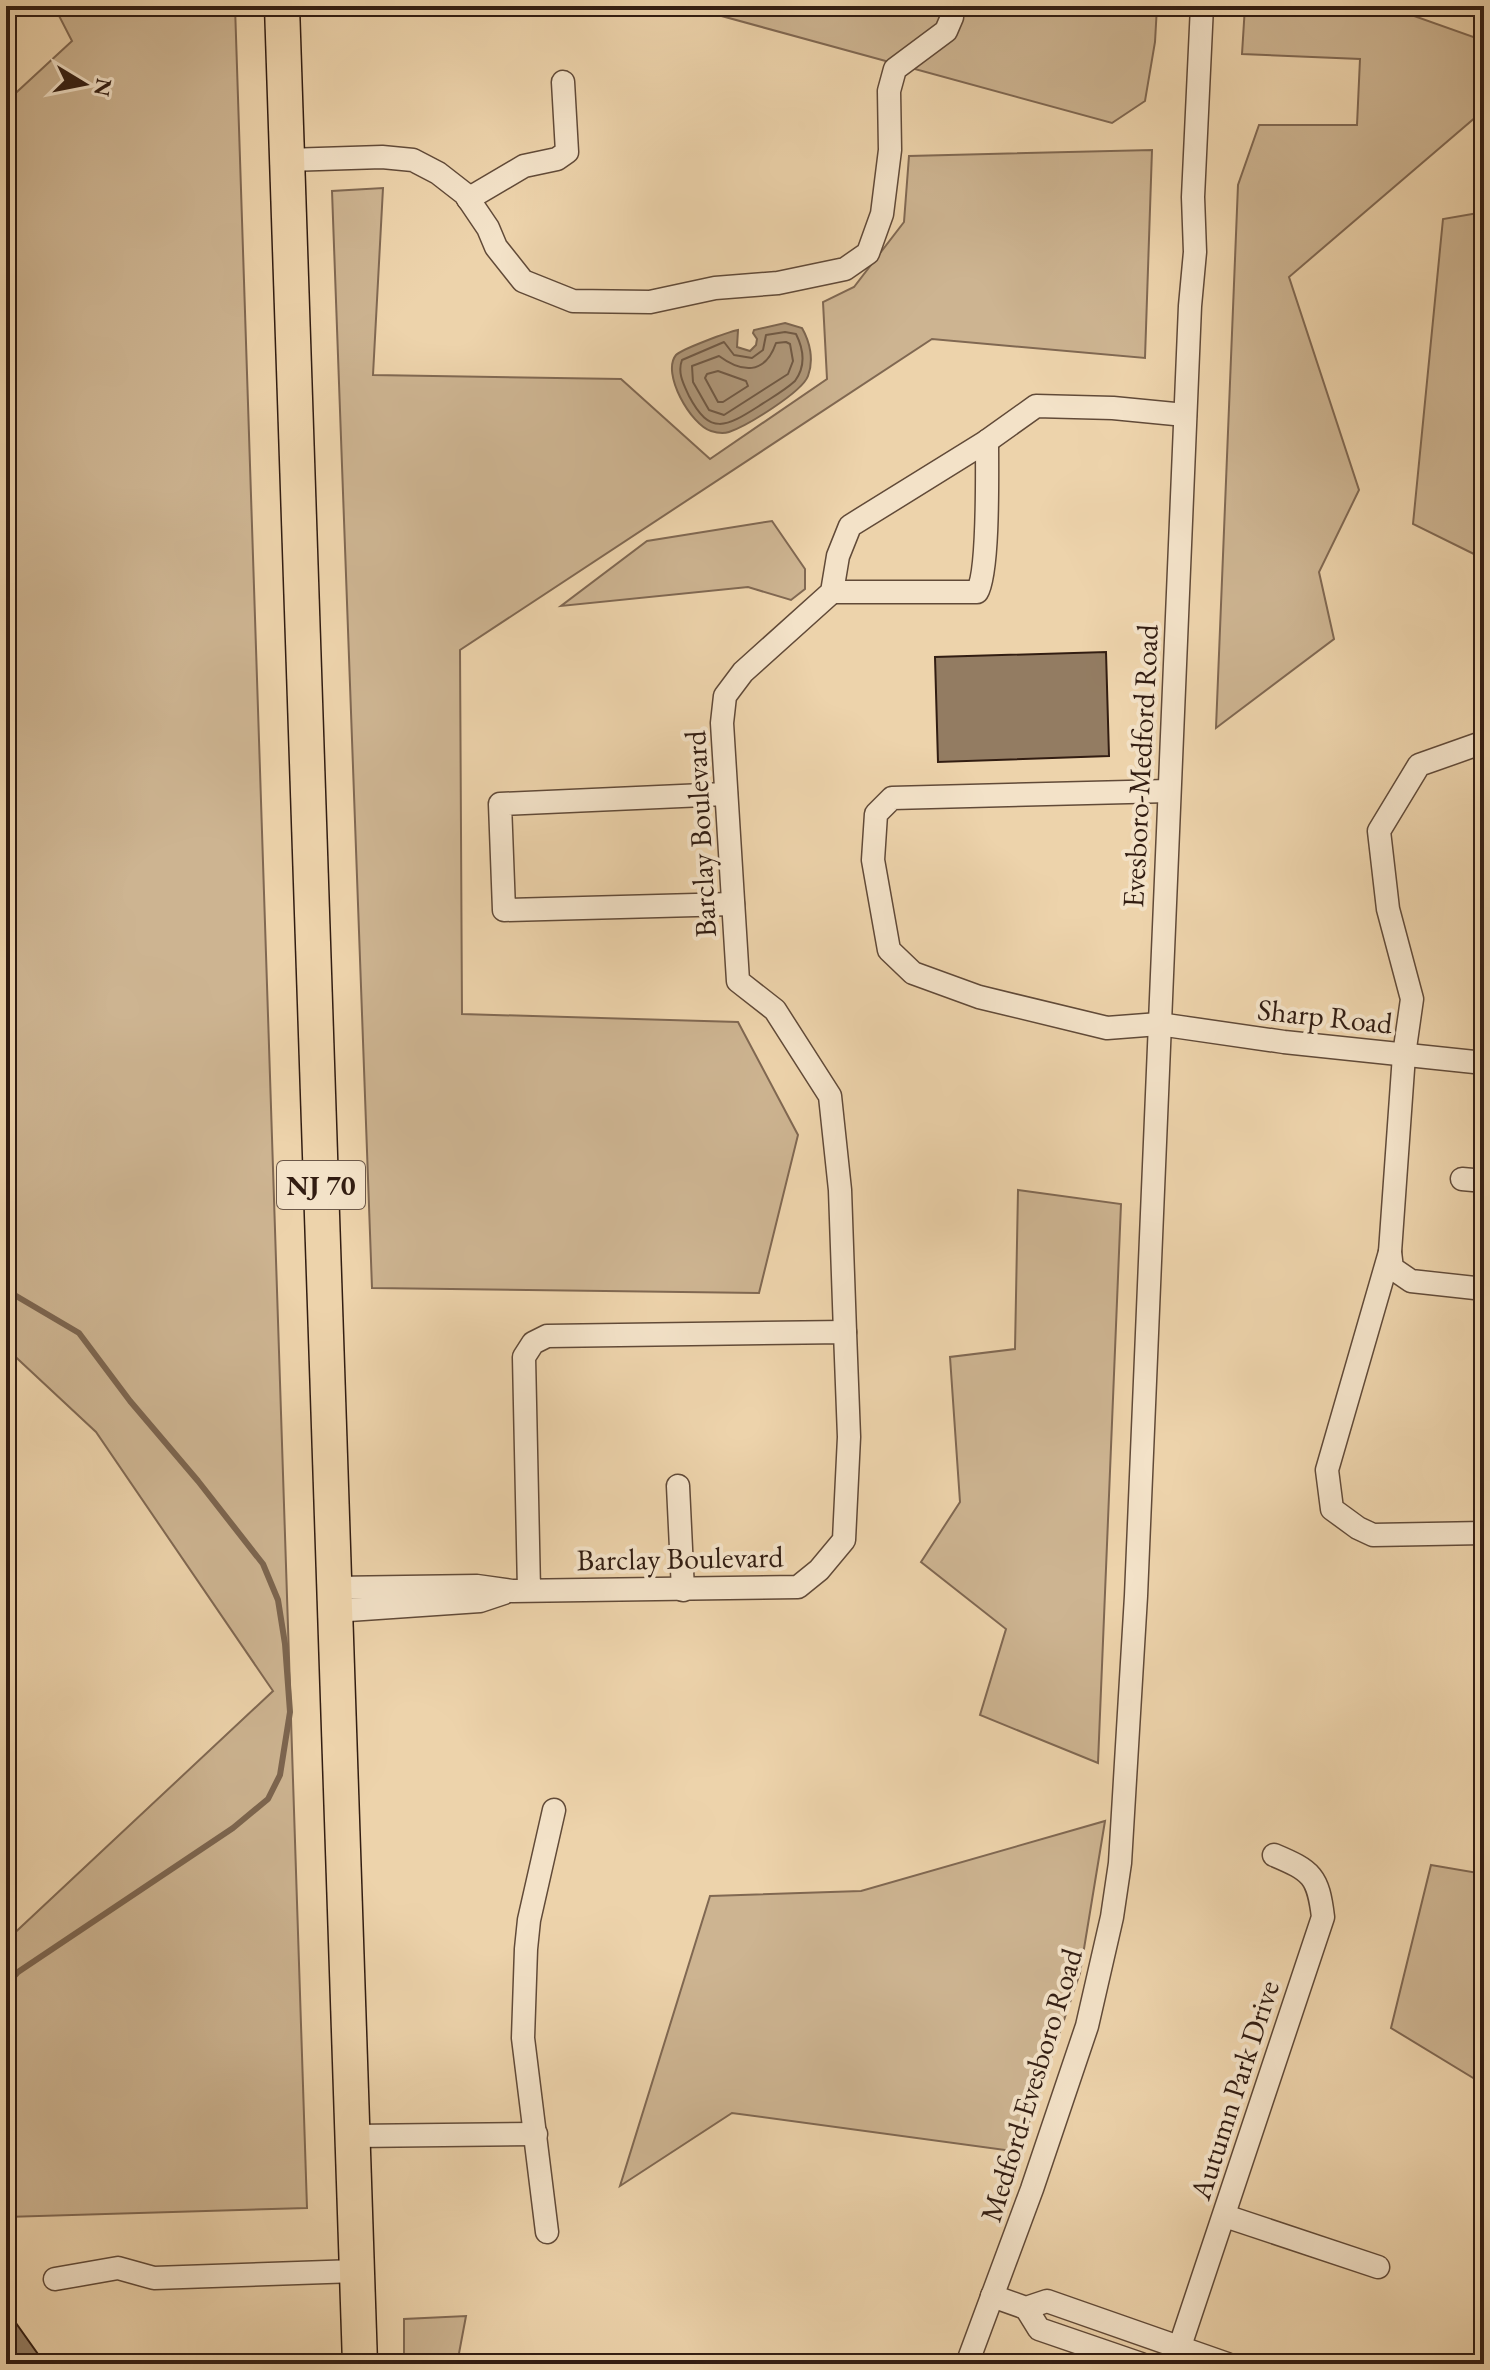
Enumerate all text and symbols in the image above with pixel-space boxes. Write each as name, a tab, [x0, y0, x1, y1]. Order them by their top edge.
north arrow	[44, 44, 124, 124]
text: N	[87, 76, 119, 99]
street label: Evesboro-Medford Road	[1113, 622, 1167, 909]
street label: Barclay Boulevard	[675, 729, 725, 938]
street label: Sharp Road	[1255, 990, 1395, 1043]
road number: NJ 70	[277, 1161, 365, 1209]
street label: Barclay Boulevard	[576, 1537, 785, 1579]
street label: Medford-Evesboro Road	[971, 1943, 1091, 2226]
street label: Autumn Park Drive	[1180, 1975, 1288, 2205]

